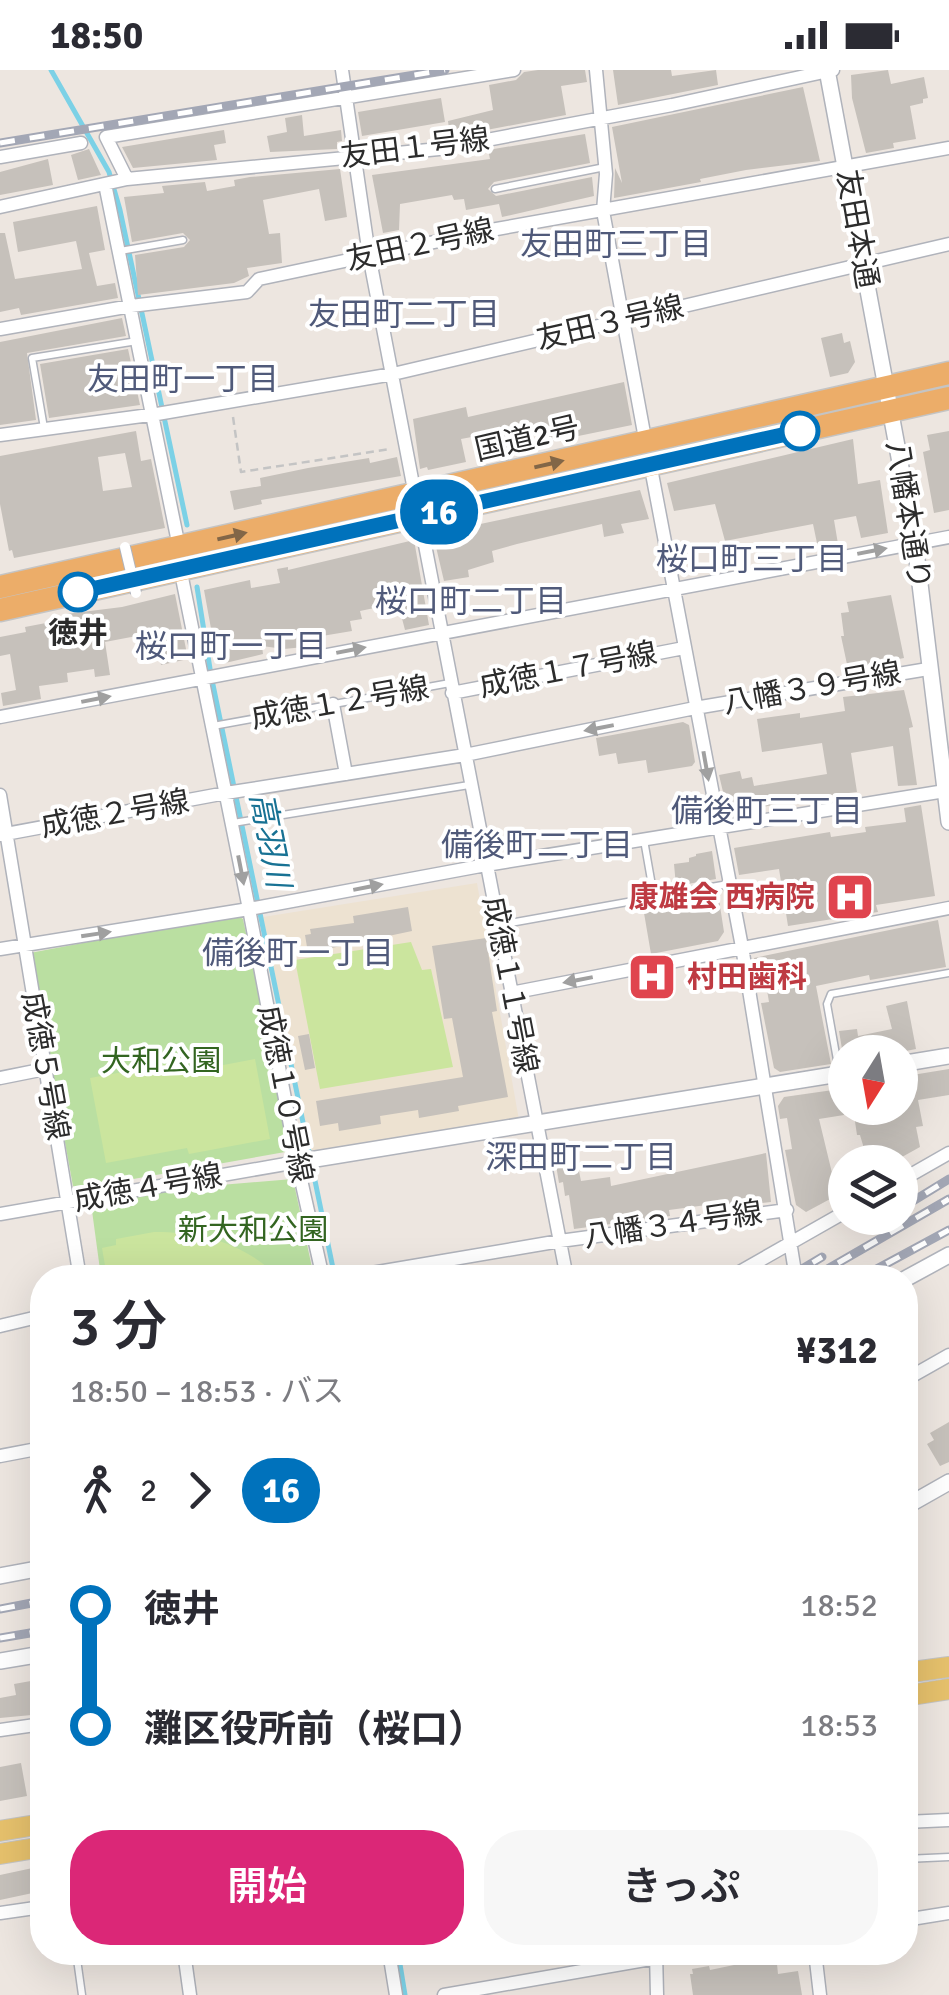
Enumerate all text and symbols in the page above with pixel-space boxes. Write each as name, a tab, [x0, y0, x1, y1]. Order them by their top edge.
text: 18:50	[50, 12, 143, 59]
street label: 友田１号線	[338, 120, 492, 176]
street label: 友田本通	[828, 167, 886, 291]
street label: 友田２号線	[343, 211, 497, 279]
district label: 友田町三丁目	[520, 225, 712, 264]
street label: 友田３号線	[533, 288, 687, 358]
district label: 友田町二丁目	[308, 295, 500, 334]
district label: 友田町一丁目	[87, 360, 279, 399]
street label: 国道2号	[471, 409, 583, 469]
unlabelled marker	[781, 412, 819, 450]
street label: 八幡本通り	[878, 438, 938, 592]
one-way arrow	[534, 456, 565, 471]
line badge: 16	[394, 480, 484, 544]
text: 16	[420, 491, 458, 534]
one-way arrow	[217, 527, 248, 543]
district label: 桜口町三丁目	[656, 540, 848, 579]
one-way arrow	[857, 543, 888, 559]
marker: 徳井	[59, 573, 97, 611]
district label: 桜口町二丁目	[375, 582, 567, 621]
place label: 徳井	[48, 615, 108, 652]
district label: 桜口町一丁目	[135, 627, 327, 666]
street label: 成徳１７号線	[476, 635, 660, 705]
one-way arrow	[336, 641, 367, 657]
street label: 八幡３９号線	[720, 654, 904, 722]
street label: 成徳１２号線	[248, 669, 432, 737]
one-way arrow	[81, 691, 112, 706]
one-way arrow	[583, 720, 614, 736]
one-way arrow	[698, 751, 714, 782]
street label: 成徳２号線	[38, 783, 192, 845]
water label: 高羽川	[242, 789, 299, 894]
district label: 備後町三丁目	[671, 792, 863, 831]
district label: 備後町二丁目	[441, 826, 633, 865]
one-way arrow	[234, 854, 249, 886]
hospital icon: 康雄会 西病院	[824, 871, 876, 923]
one-way arrow	[353, 879, 384, 895]
place label: 康雄会 西病院	[628, 879, 815, 916]
street label: 成徳１１号線	[475, 893, 545, 1077]
one-way arrow	[81, 925, 113, 941]
district label: 備後町一丁目	[202, 934, 394, 973]
hospital icon: 村田歯科	[626, 951, 678, 1003]
place label: 村田歯科	[687, 959, 807, 996]
one-way arrow	[562, 972, 593, 988]
street label: 成徳５号線	[14, 989, 76, 1143]
street label: 成徳１０号線	[250, 1002, 320, 1186]
north arrow	[828, 1035, 918, 1125]
map controls	[828, 1035, 918, 1235]
park label: 大和公園	[101, 1043, 221, 1080]
district label: 深田町二丁目	[485, 1138, 677, 1177]
button: layers	[828, 1145, 918, 1235]
street label: 成徳４号線	[71, 1157, 225, 1219]
street label: 八幡３４号線	[581, 1194, 765, 1256]
park label: 新大和公園	[178, 1212, 328, 1249]
text: 3 分	[70, 1293, 167, 1361]
text: ¥312	[796, 1327, 878, 1374]
text: 18:50 – 18:53 · バス	[70, 1372, 344, 1411]
icon: walk	[70, 1463, 125, 1518]
icon: forward	[172, 1463, 227, 1518]
text: 16	[262, 1469, 300, 1512]
text: 2	[140, 1471, 157, 1510]
text: 徳井	[144, 1586, 220, 1633]
text: 18:52	[800, 1586, 878, 1625]
text: 灘区役所前（桜口）	[144, 1706, 486, 1753]
text: 18:53	[800, 1706, 878, 1745]
button: 開始	[70, 1830, 464, 1945]
button: きっぷ	[484, 1830, 878, 1945]

